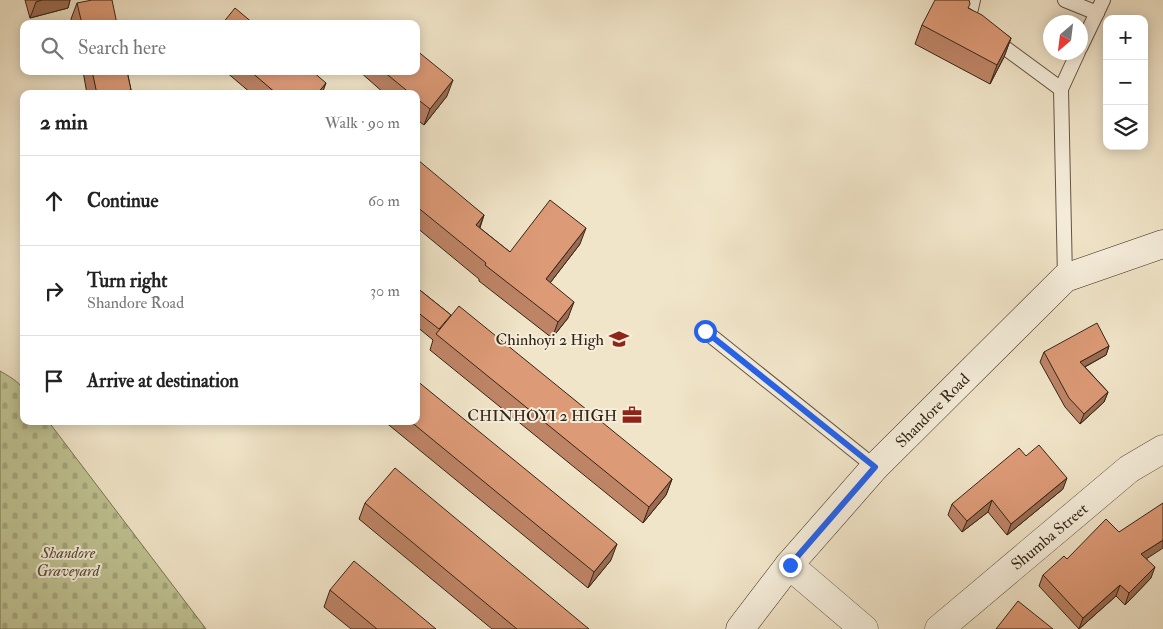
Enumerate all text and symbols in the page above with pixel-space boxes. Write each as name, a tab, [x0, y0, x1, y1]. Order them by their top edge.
north arrow	[1043, 15, 1088, 60]
map controls	[1103, 15, 1148, 150]
button: +	[1103, 15, 1148, 60]
search box	[20, 20, 420, 75]
icon: search	[38, 34, 66, 62]
text: Search here	[78, 36, 166, 60]
button: −	[1103, 60, 1148, 105]
button: layers	[1103, 105, 1148, 150]
text: 2 min	[40, 109, 88, 136]
text: Walk · 90 m	[325, 113, 400, 133]
icon: ahead	[40, 187, 68, 215]
text: Continue	[87, 189, 158, 213]
text: 60 m	[368, 191, 400, 211]
text: Turn right	[87, 269, 167, 293]
icon: right	[40, 277, 68, 305]
text: 30 m	[370, 281, 400, 301]
text: Shandore Road	[87, 293, 184, 313]
route start	[694, 320, 717, 343]
school or university icon: Chinhoyi 2 High	[608, 328, 630, 350]
place label: Chinhoyi 2 High	[496, 330, 605, 350]
icon: arrive	[40, 367, 68, 395]
text: Arrive at destination	[87, 369, 239, 393]
street label: Shandore Road	[891, 369, 974, 452]
office icon: CHINHOYI 2 HIGH	[621, 404, 643, 426]
place label: CHINHOYI 2 HIGH	[467, 406, 617, 426]
street label: Shumba Street	[1007, 499, 1092, 575]
park label: Shandore Graveyard	[36, 543, 101, 581]
route end	[779, 554, 802, 577]

